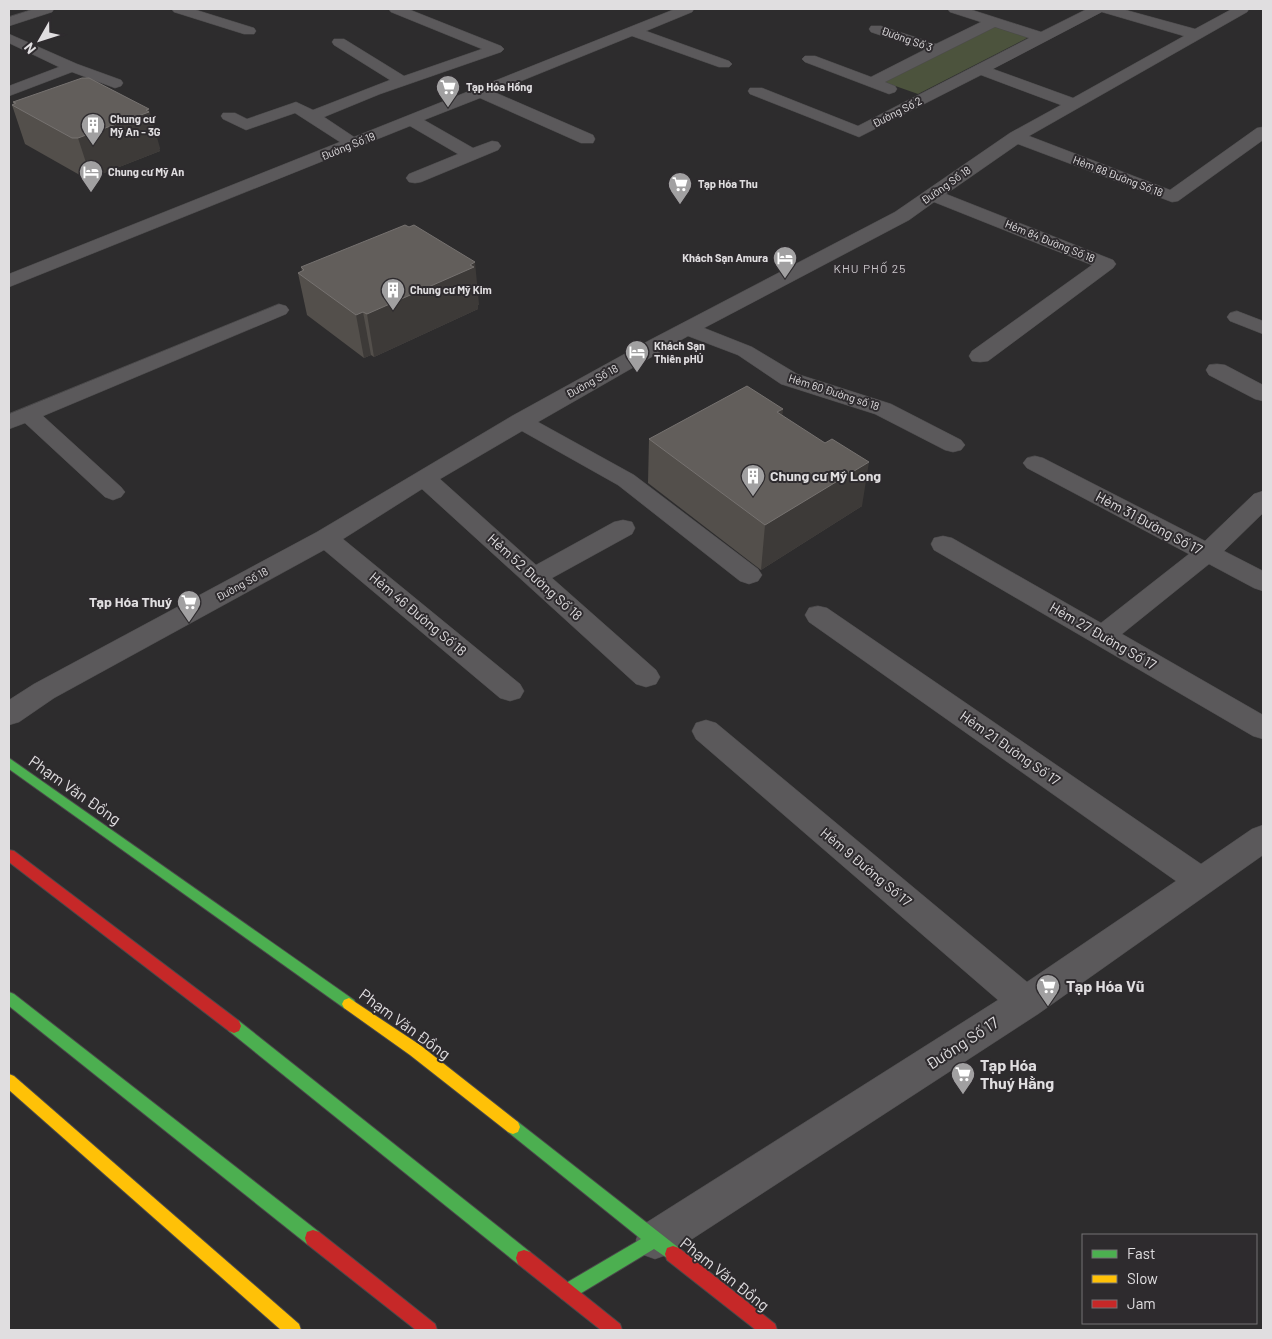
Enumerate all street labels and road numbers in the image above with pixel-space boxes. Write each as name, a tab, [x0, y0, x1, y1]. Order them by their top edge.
street label: Đường Số 3	[880, 24, 935, 53]
street label: Đường Số 2	[870, 94, 924, 130]
street label: Đường Số 19	[319, 129, 377, 162]
street label: Hẻm 88 Đường Số 18	[1071, 152, 1165, 199]
street label: Đường Số 18	[919, 163, 973, 206]
street label: Hẻm 84 Đường Số 18	[1003, 217, 1097, 265]
street label: Đường Số 18	[564, 361, 620, 400]
street label: Hẻm 60 Đường số 18	[787, 371, 881, 412]
street label: Hẻm 31 Đường Số 17	[1093, 487, 1206, 558]
street label: Hẻm 52 Đường Số 18	[485, 530, 586, 624]
street label: Đường Số 18	[214, 564, 270, 603]
street label: Hẻm 46 Đường Số 18	[366, 568, 470, 659]
street label: Hẻm 27 Đường Số 17	[1047, 598, 1160, 673]
street label: Hẻm 21 Đường Số 17	[957, 707, 1064, 789]
street label: Phạm Văn Đồng	[26, 751, 125, 828]
street label: Hẻm 9 Đường Số 17	[817, 824, 915, 910]
street label: Phạm Văn Đồng	[356, 984, 455, 1063]
street label: Đường Số 17	[922, 1012, 1002, 1073]
street label: Phạm Văn Đồng	[677, 1233, 774, 1314]

